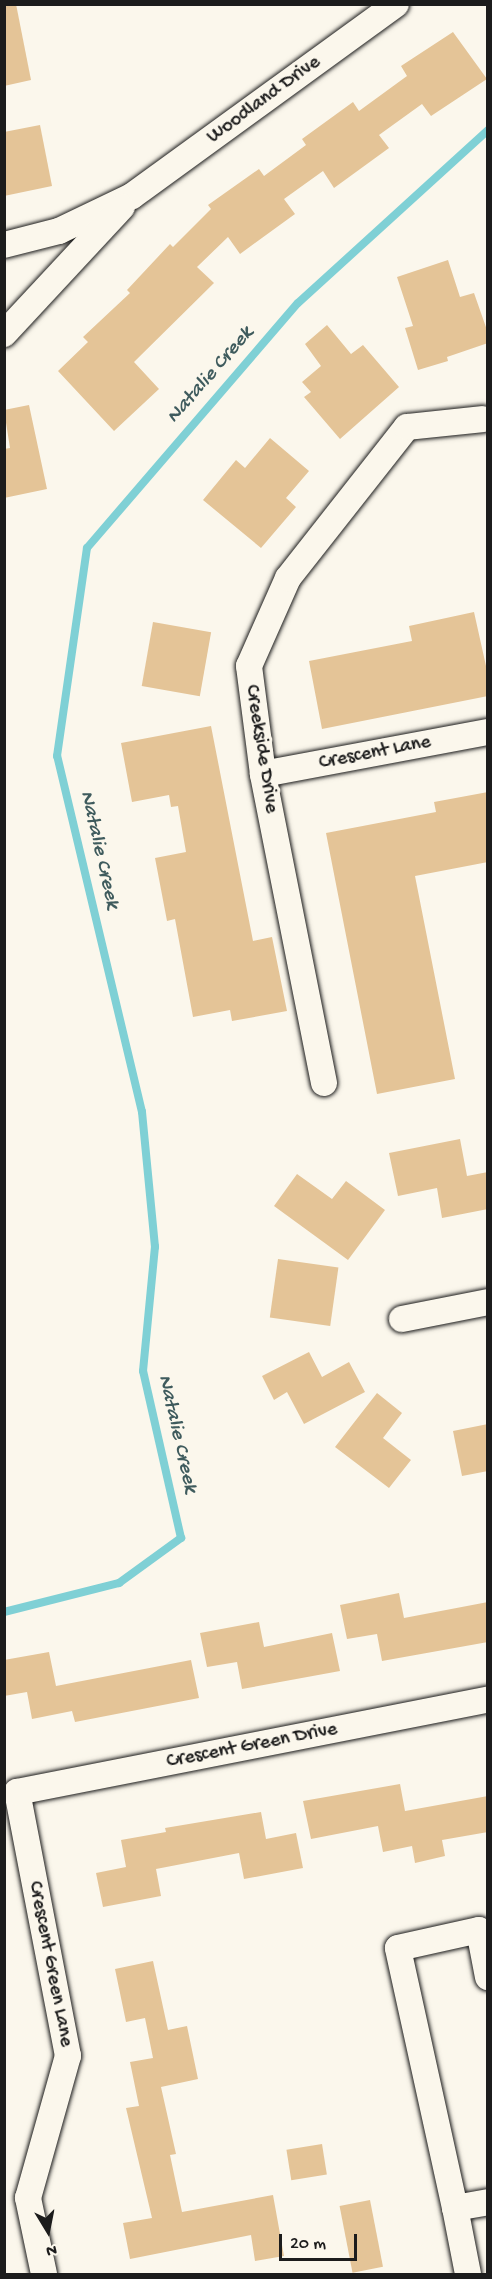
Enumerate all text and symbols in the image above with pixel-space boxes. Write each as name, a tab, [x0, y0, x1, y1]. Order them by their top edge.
street label: Woodland Drive	[203, 51, 325, 149]
water label: Natalie Creek	[162, 322, 260, 430]
street label: Creekside Drive	[239, 683, 283, 815]
street label: Crescent Lane	[317, 730, 433, 776]
water label: Natalie Creek	[72, 788, 124, 912]
water label: Natalie Creek	[150, 1372, 202, 1496]
street label: Crescent Green Drive	[165, 1718, 339, 1774]
street label: Crescent Green Lane	[22, 1879, 78, 2049]
north arrow	[18, 2201, 78, 2261]
scale bar	[282, 2222, 360, 2260]
text: 20 m	[290, 2234, 326, 2255]
text: N	[44, 2239, 58, 2259]

